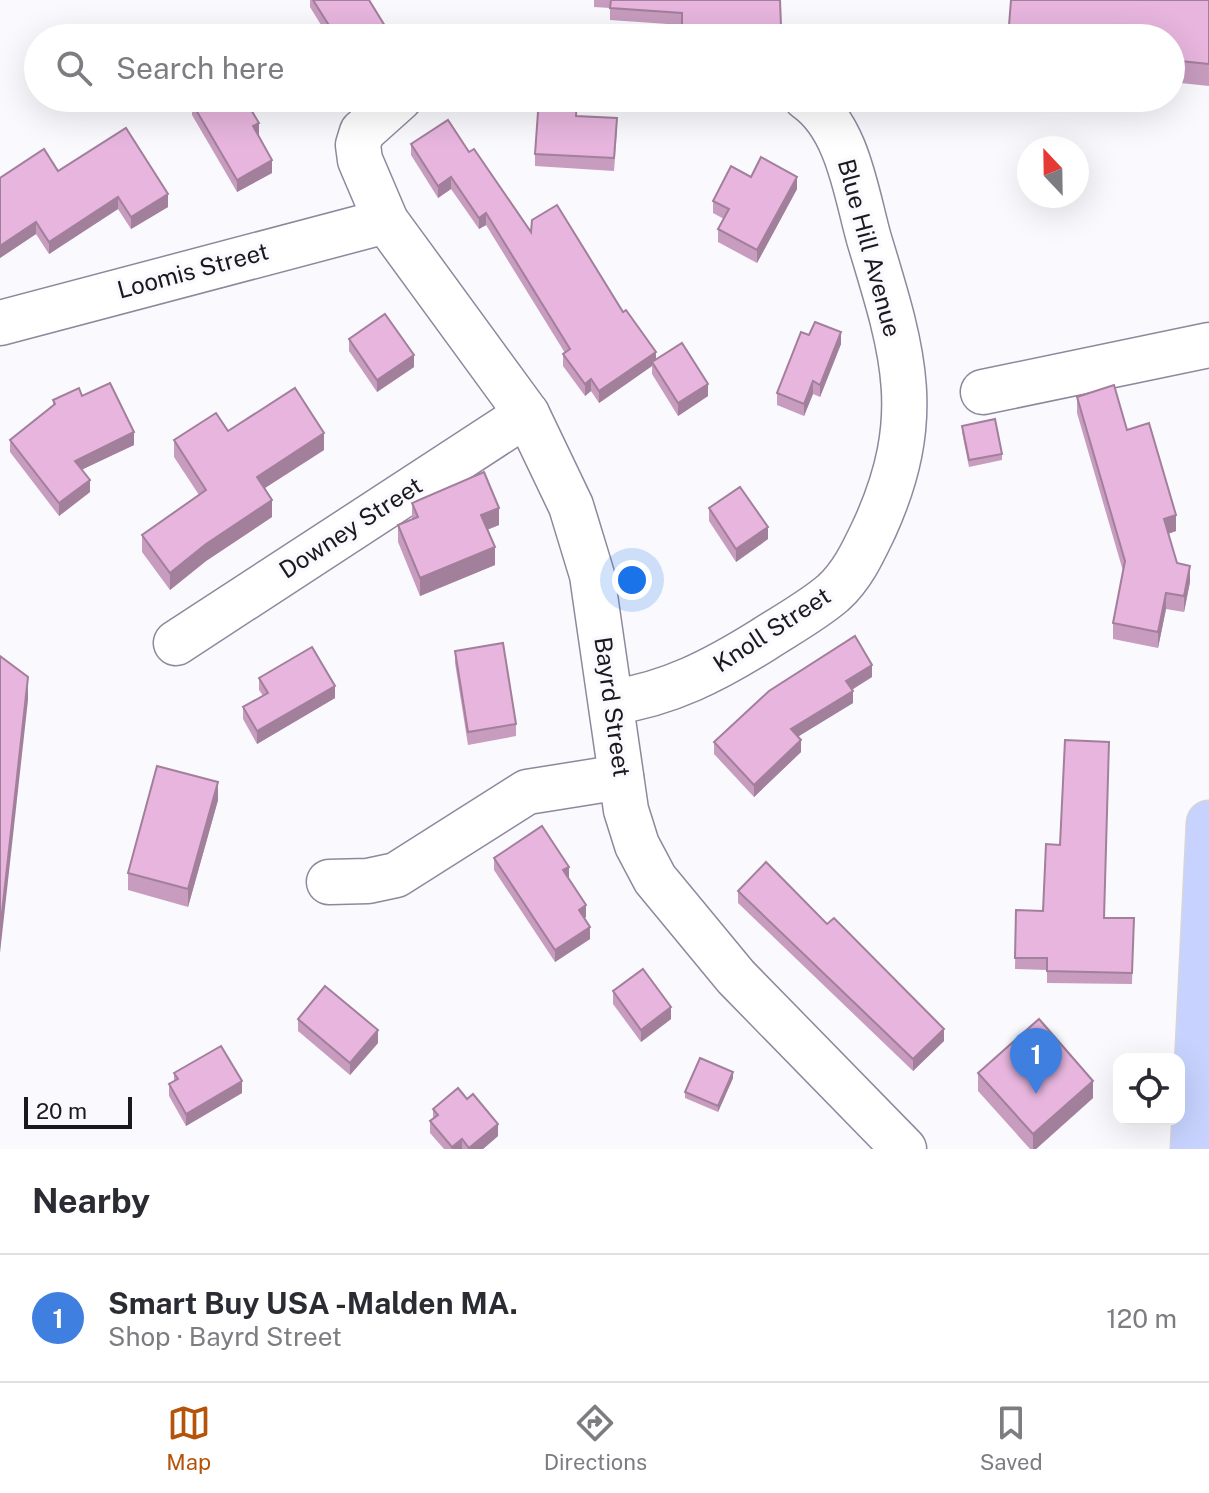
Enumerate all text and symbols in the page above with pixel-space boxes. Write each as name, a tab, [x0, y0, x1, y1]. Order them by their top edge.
search box	[24, 24, 1185, 112]
icon: search	[52, 46, 96, 90]
text: Search here	[116, 50, 284, 86]
north arrow	[1017, 136, 1089, 208]
street label: Blue Hill Avenue	[833, 156, 907, 340]
street label: Loomis Street	[114, 236, 271, 304]
street label: Downey Street	[274, 471, 427, 584]
your location	[612, 560, 652, 600]
street label: Knoll Street	[708, 581, 835, 677]
street label: Bayrd Street	[589, 635, 637, 779]
pin: 1	[1010, 1028, 1062, 1094]
map controls	[1113, 1053, 1185, 1125]
button: locate	[1113, 1053, 1185, 1125]
scale bar	[24, 1093, 132, 1129]
text: 20 m	[36, 1098, 87, 1124]
text: Nearby	[32, 1181, 150, 1221]
text: Smart Buy USA -Malden MA.	[108, 1285, 518, 1321]
text: 1	[52, 1303, 64, 1334]
text: 120 m	[1106, 1303, 1177, 1334]
text: Shop · Bayrd Street	[108, 1321, 342, 1352]
tab: Map	[166, 1401, 211, 1475]
tab: Directions	[544, 1401, 647, 1475]
tab: Saved	[980, 1401, 1043, 1475]

